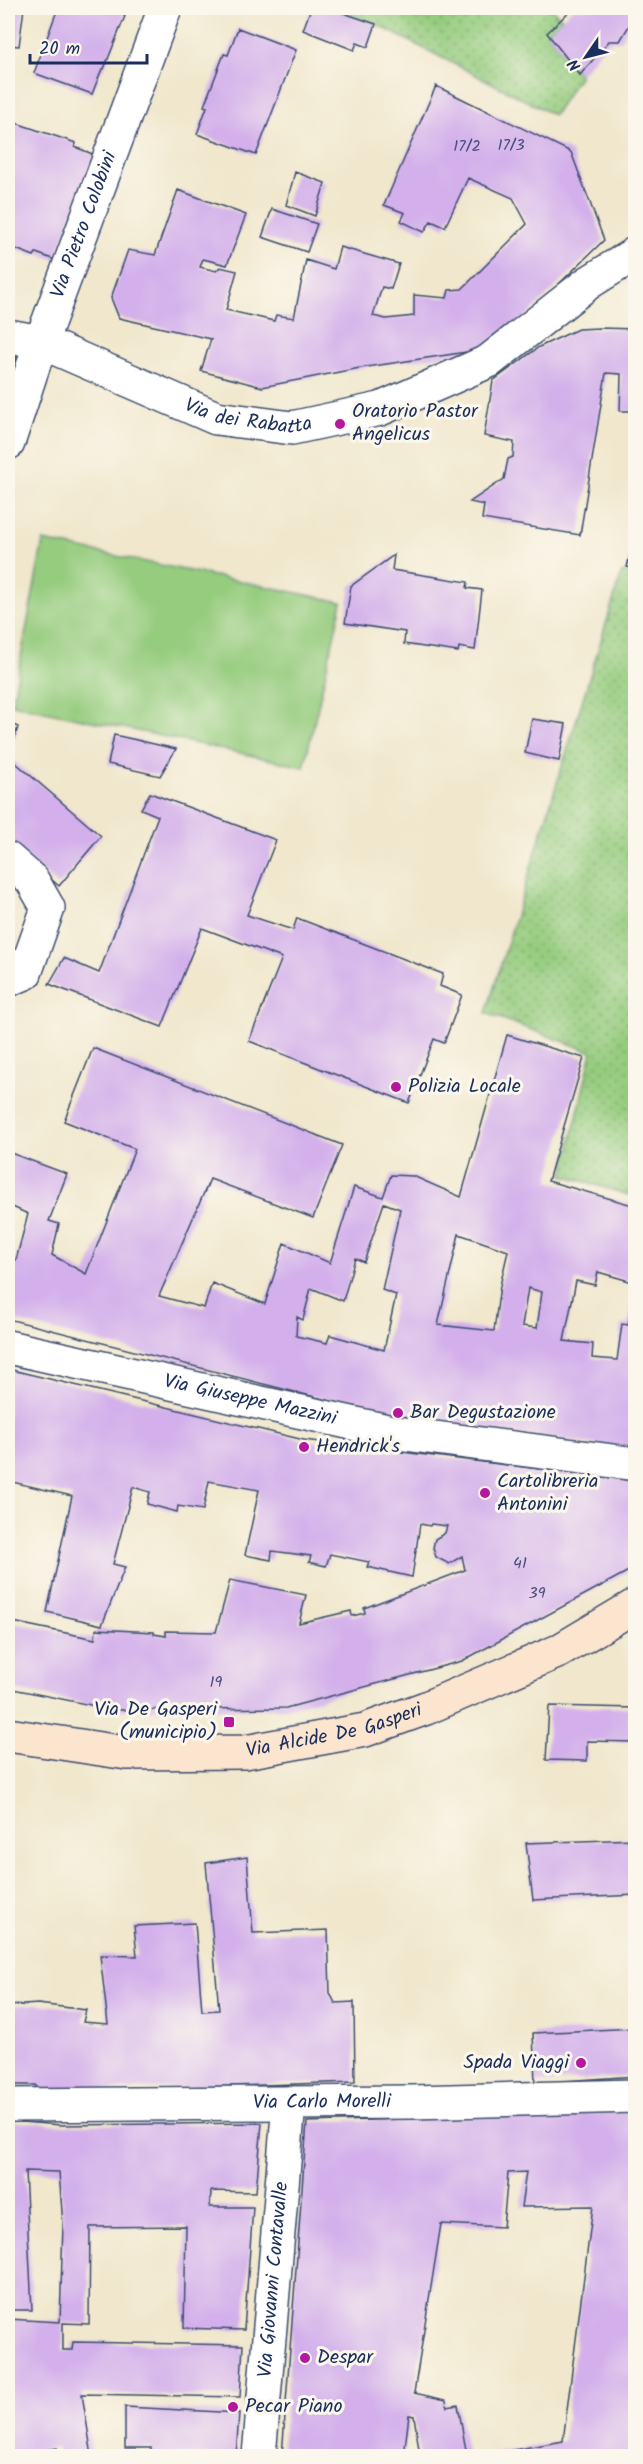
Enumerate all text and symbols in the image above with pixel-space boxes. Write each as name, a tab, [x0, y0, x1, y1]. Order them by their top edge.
scale bar	[30, 27, 147, 65]
north arrow	[556, 27, 616, 87]
text: 20 m	[39, 35, 80, 64]
text: N	[562, 53, 588, 76]
house number: 17/3	[497, 133, 525, 158]
house number: 17/2	[453, 134, 481, 159]
street label: Via Pietro Colobini	[43, 146, 127, 303]
street label: Via dei Rabatta	[179, 390, 315, 444]
place label: Oratorio Pastor Angelicus	[352, 396, 479, 451]
marker: Oratorio Pastor Angelicus	[333, 417, 347, 431]
place label: Polizia Locale	[408, 1071, 521, 1103]
marker: Polizia Locale	[389, 1080, 403, 1094]
street label: Via Giuseppe Mazzini	[161, 1366, 341, 1435]
place label: Bar Degustazione	[410, 1397, 556, 1429]
marker: Bar Degustazione	[391, 1406, 405, 1420]
place label: Hendrick's	[316, 1431, 401, 1463]
marker: Hendrick's	[297, 1440, 311, 1454]
place label: Cartolibreria Antonini	[497, 1466, 598, 1521]
marker: Cartolibreria Antonini	[478, 1486, 492, 1500]
house number: 41	[513, 1551, 527, 1576]
house number: 39	[529, 1581, 546, 1606]
house number: 19	[210, 1670, 223, 1695]
place label: Via De Gasperi (municipio)	[94, 1694, 218, 1749]
street label: Via Alcide De Gasperi	[243, 1694, 428, 1767]
marker: Via De Gasperi (municipio)	[222, 1715, 236, 1729]
place label: Spada Viaggi	[464, 2047, 570, 2079]
marker: Spada Viaggi	[574, 2056, 588, 2070]
street label: Via Carlo Morelli	[253, 2086, 392, 2119]
street label: Via Giovanni Contavalle	[250, 2180, 298, 2379]
place label: Despar	[317, 2342, 374, 2374]
marker: Despar	[298, 2351, 312, 2365]
place label: Pecar Piano	[245, 2391, 343, 2423]
marker: Pecar Piano	[226, 2400, 240, 2414]

